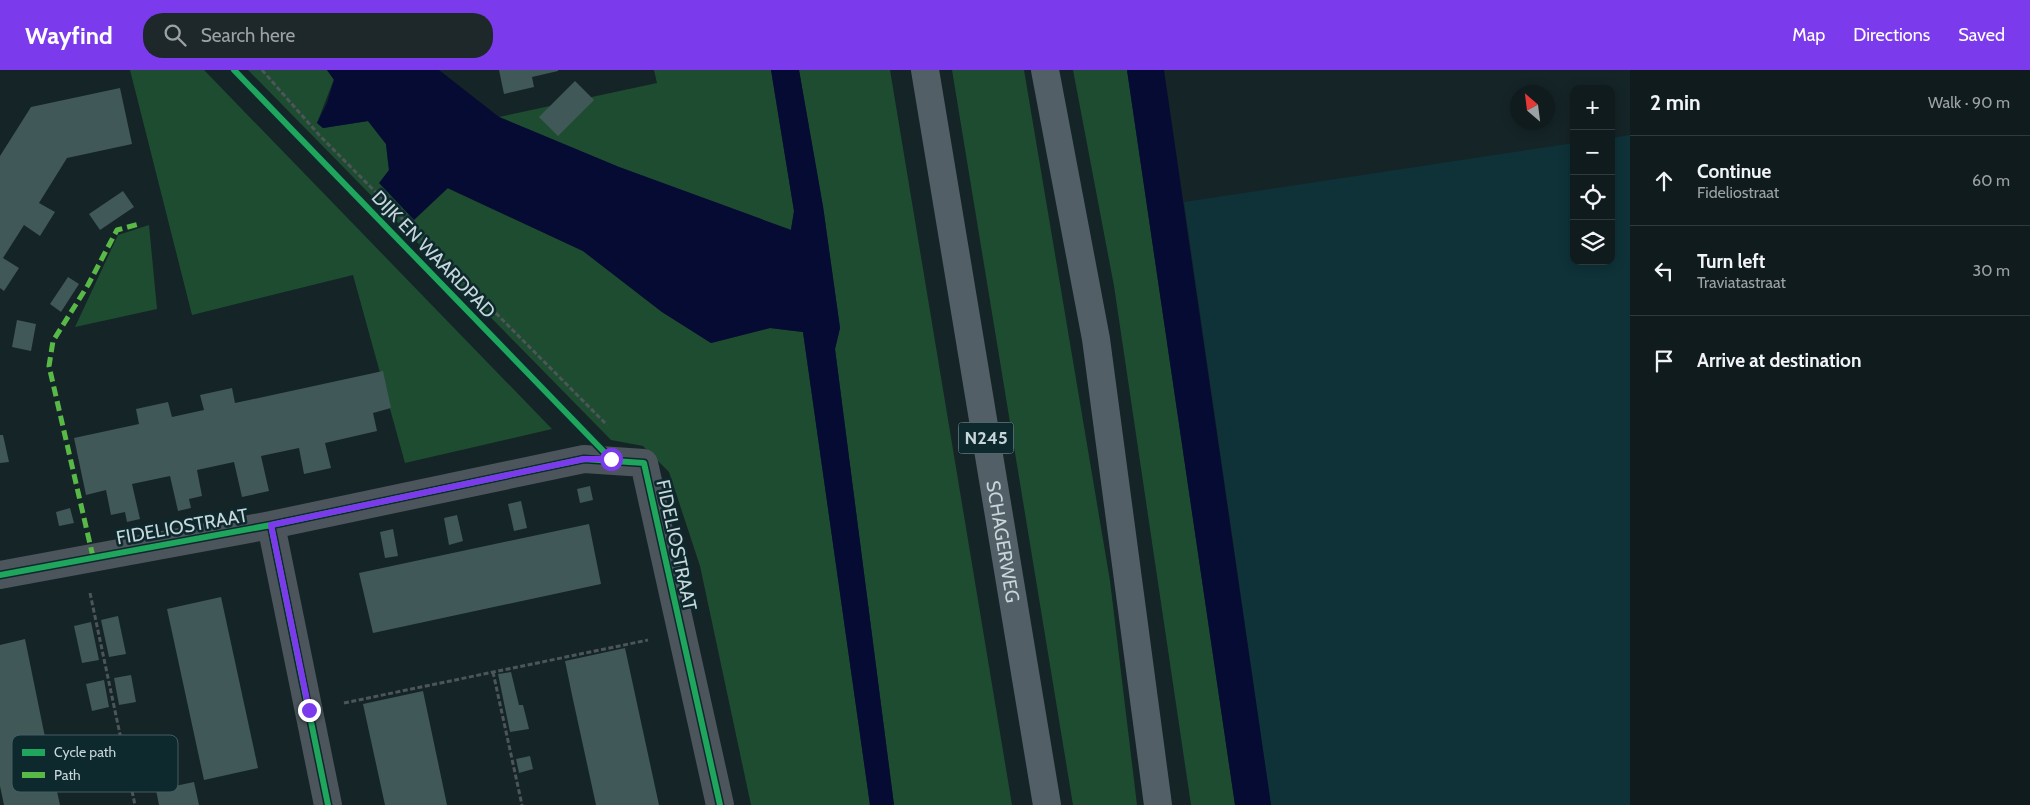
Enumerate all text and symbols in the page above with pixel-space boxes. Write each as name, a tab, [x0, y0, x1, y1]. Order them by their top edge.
search box	[143, 13, 493, 58]
text: Wayfind	[25, 21, 113, 50]
icon: search	[161, 21, 189, 49]
text: Search here	[201, 24, 295, 47]
text: Map	[1792, 24, 1825, 46]
text: Directions	[1853, 24, 1930, 46]
text: Saved	[1958, 24, 2005, 46]
north arrow	[1510, 85, 1555, 130]
map controls	[1570, 85, 1615, 265]
button: +	[1570, 85, 1615, 130]
text: 2 min	[1650, 90, 1701, 115]
text: Walk · 90 m	[1928, 93, 2010, 112]
button: −	[1570, 130, 1615, 175]
text: Continue	[1697, 160, 1771, 183]
icon: ahead	[1650, 167, 1678, 195]
text: 60 m	[1972, 171, 2010, 190]
button: locate	[1570, 175, 1615, 220]
text: Fideliostraat	[1697, 183, 1779, 202]
street label: DIJK EN WAARDPAD	[367, 186, 500, 323]
button: layers	[1570, 220, 1615, 265]
text: Turn left	[1697, 250, 1765, 273]
icon: left	[1650, 257, 1678, 285]
text: 30 m	[1973, 261, 2010, 280]
text: Traviatastraat	[1697, 273, 1786, 292]
icon: arrive	[1650, 347, 1678, 375]
text: Arrive at destination	[1697, 349, 1861, 372]
road number: N245	[958, 422, 1014, 453]
route start	[600, 448, 623, 471]
street label: FIDELIOSTRAAT	[651, 478, 702, 613]
street label: SCHAGERWEG	[981, 479, 1024, 604]
street label: FIDELIOSTRAAT	[114, 504, 250, 549]
route end	[298, 699, 321, 722]
legend	[12, 735, 178, 792]
text: Cycle path	[54, 743, 116, 761]
text: Path	[54, 766, 81, 784]

